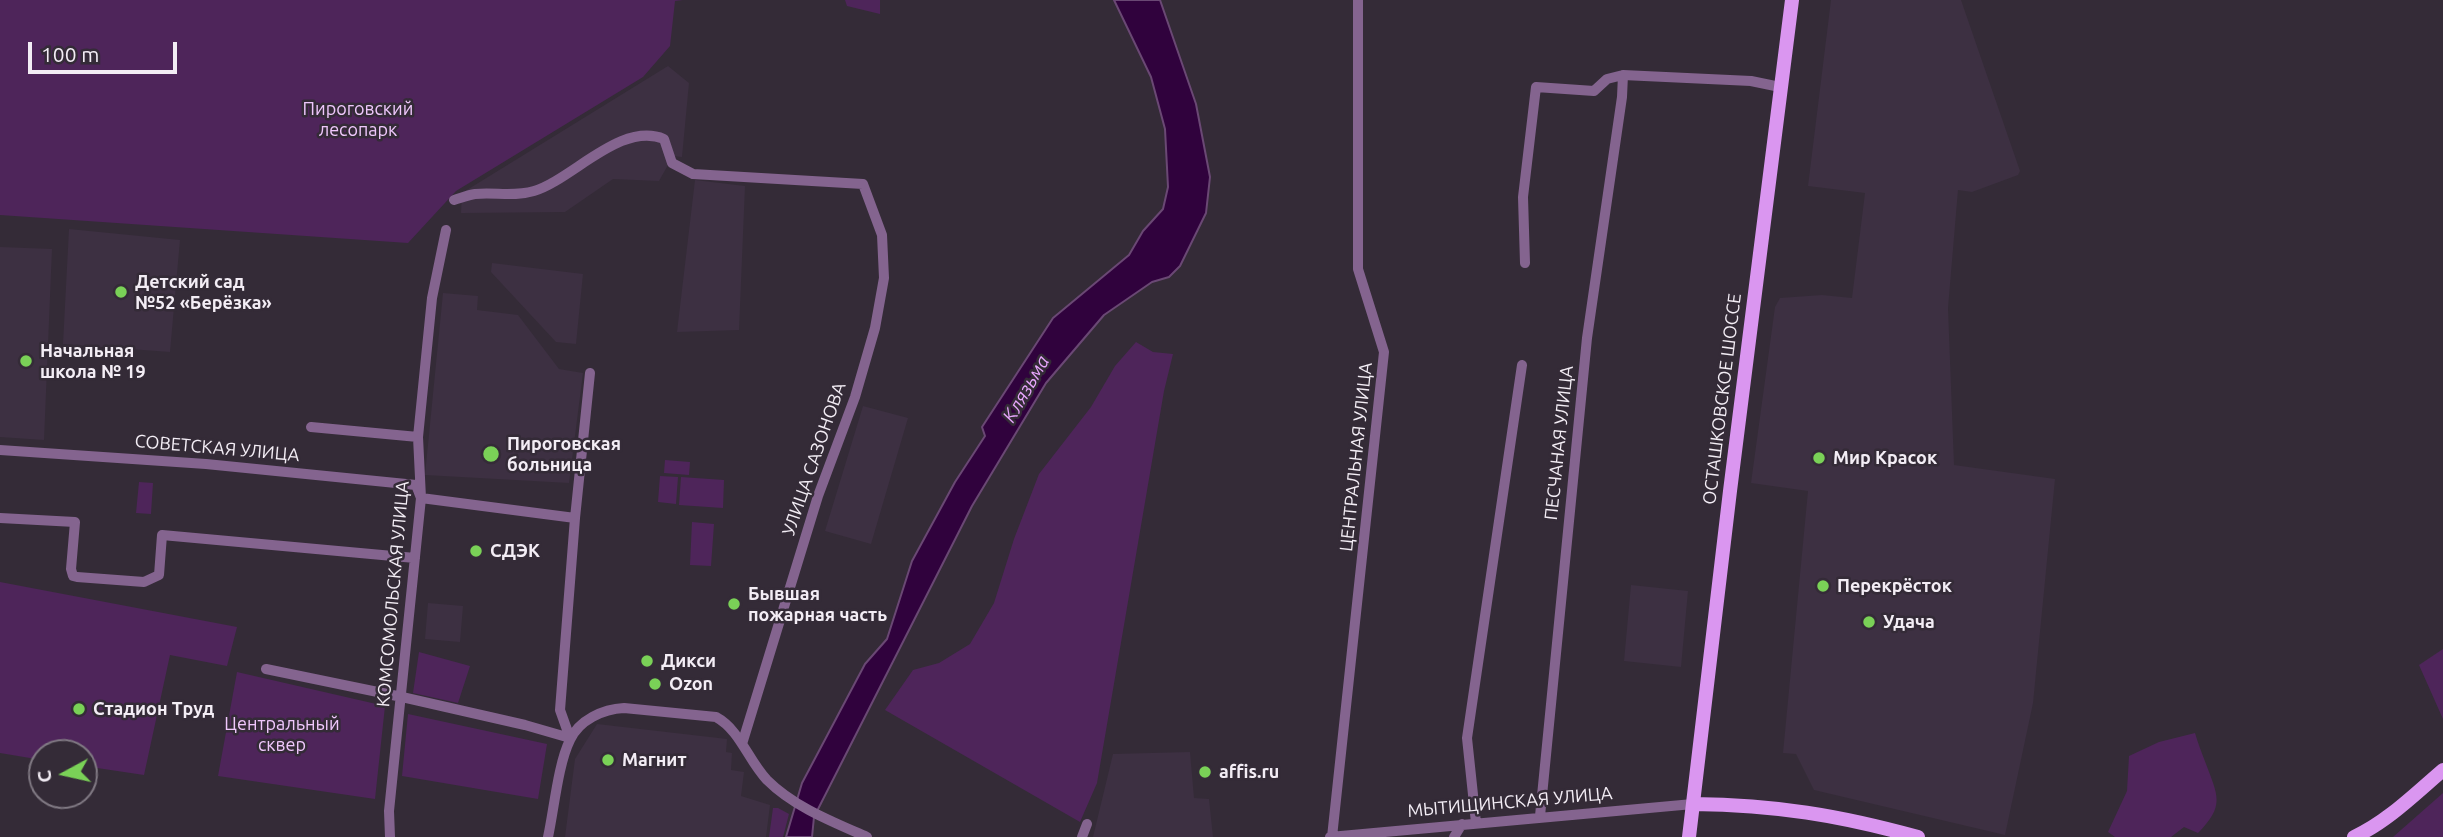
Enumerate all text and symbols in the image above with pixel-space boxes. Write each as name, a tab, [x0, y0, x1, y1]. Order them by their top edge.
scale bar	[32, 28, 180, 72]
text: 100 m	[41, 42, 99, 66]
park label: Пироговский лесопарк	[303, 98, 413, 140]
place label: Детский сад №52 «Берёзка»	[135, 271, 272, 314]
marker: Детский сад №52 «Берёзка»	[113, 284, 129, 300]
street label: ОСТАШКОВСКОЕ ШОССЕ	[1698, 292, 1746, 506]
place label: Начальная школа № 19	[40, 340, 146, 382]
water label: Клязьма	[998, 352, 1054, 426]
marker: Начальная школа № 19	[18, 353, 34, 369]
street label: ЦЕНТРАЛЬНАЯ УЛИЦА	[1335, 361, 1377, 553]
street label: ПЕСЧАНАЯ УЛИЦА	[1540, 365, 1578, 521]
street label: УЛИЦА САЗОНОВА	[778, 380, 850, 538]
street label: СОВЕТСКАЯ УЛИЦА	[134, 430, 300, 466]
place label: Пироговская больница	[507, 433, 621, 476]
marker: Пироговская больница	[481, 444, 501, 464]
place label: Мир Красок	[1833, 447, 1937, 469]
marker: Мир Красок	[1811, 450, 1827, 466]
street label: КОМСОМОЛЬСКАЯ УЛИЦА	[372, 480, 414, 708]
place label: СДЭК	[490, 540, 540, 562]
marker: СДЭК	[468, 543, 484, 559]
place label: Перекрёсток	[1837, 575, 1952, 597]
marker: Перекрёсток	[1815, 578, 1831, 594]
place label: Бывшая пожарная часть	[748, 583, 887, 626]
marker: Бывшая пожарная часть	[726, 596, 742, 612]
place label: Удача	[1883, 611, 1935, 633]
marker: Удача	[1861, 614, 1877, 630]
place label: Дикси	[661, 650, 716, 672]
marker: Дикси	[639, 653, 655, 669]
place label: Ozon	[669, 673, 713, 695]
marker: Ozon	[647, 676, 663, 692]
place label: Стадион Труд	[93, 698, 214, 720]
marker: Стадион Труд	[71, 701, 87, 717]
park label: Центральный сквер	[224, 713, 340, 756]
north arrow	[28, 739, 98, 809]
place label: Магнит	[622, 749, 686, 771]
marker: Магнит	[600, 752, 616, 768]
place label: affis.ru	[1219, 761, 1279, 783]
marker: affis.ru	[1197, 764, 1213, 780]
text: С	[32, 769, 56, 784]
street label: МЫТИЩИНСКАЯ УЛИЦА	[1407, 782, 1613, 822]

